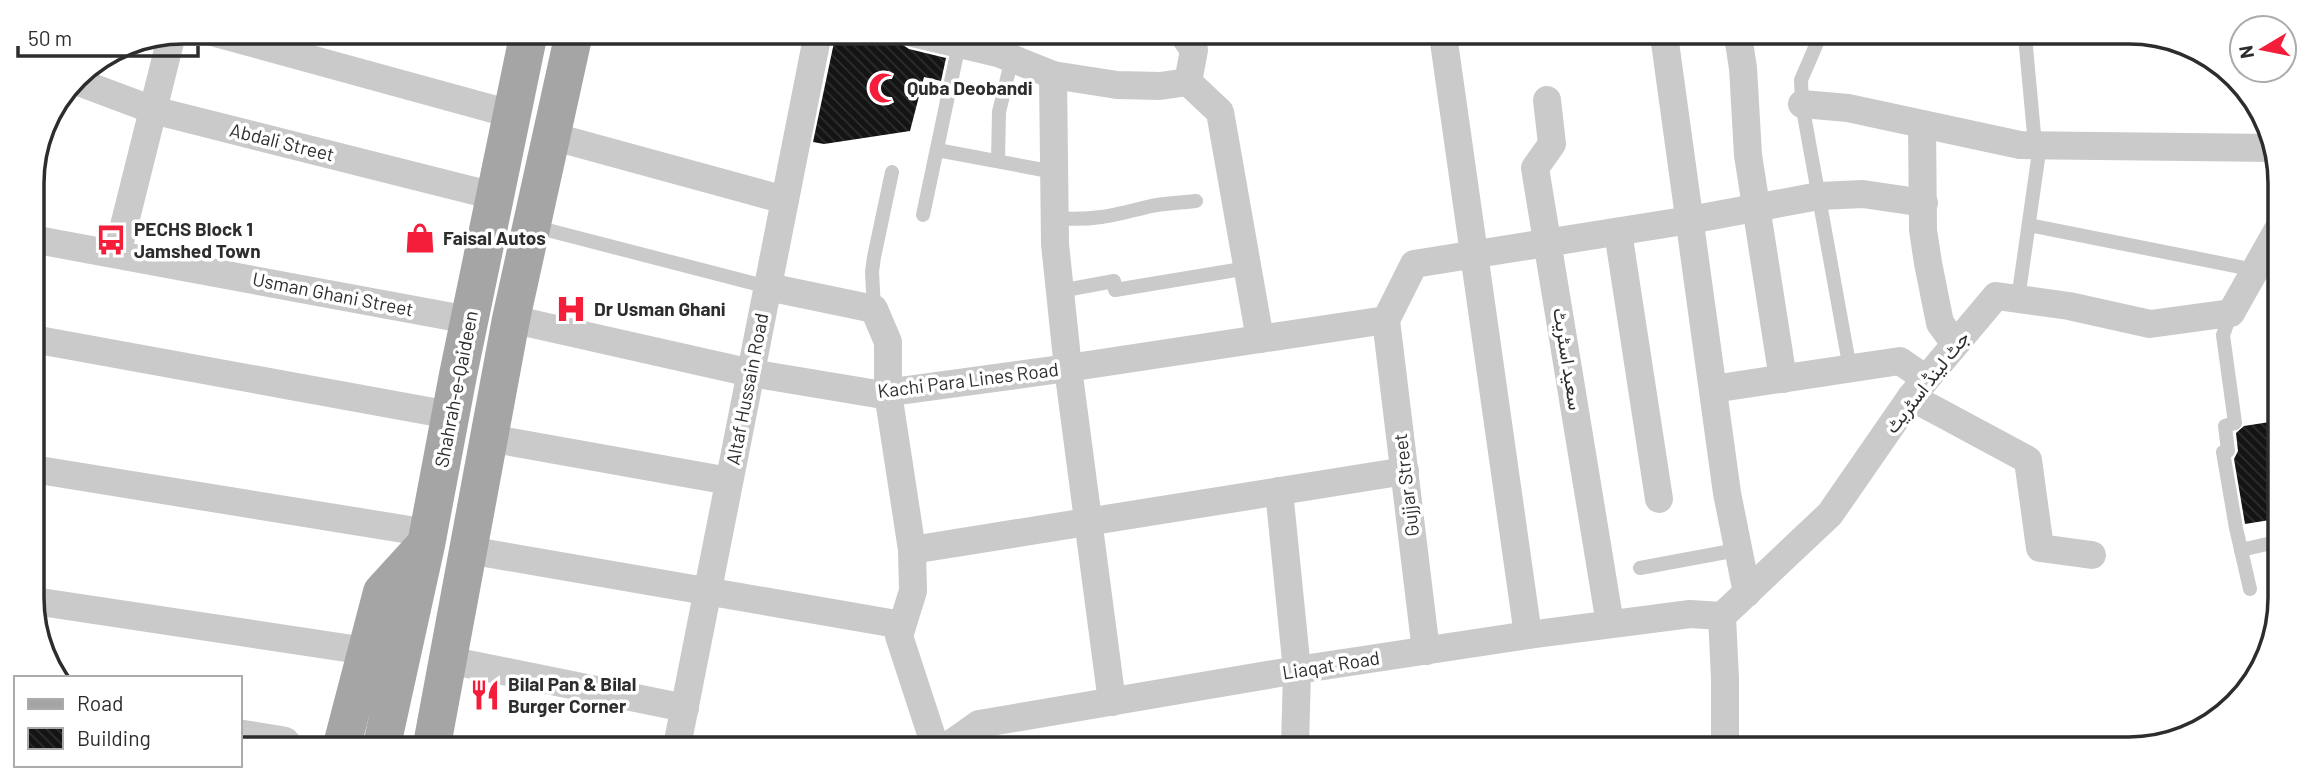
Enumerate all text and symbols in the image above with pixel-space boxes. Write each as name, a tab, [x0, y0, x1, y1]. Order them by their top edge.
scale bar	[18, 14, 198, 58]
north arrow	[2228, 14, 2298, 84]
text: 50 m	[28, 25, 72, 50]
text: N	[2233, 44, 2258, 60]
mosque icon: Quba Deobandi	[867, 71, 901, 105]
place label: Quba Deobandi	[907, 76, 1033, 99]
street label: Abdali Street	[228, 117, 337, 166]
place label: PECHS Block 1 Jamshed Town	[134, 217, 261, 262]
shop icon: Faisal Autos	[403, 221, 437, 255]
bus stop icon: PECHS Block 1 Jamshed Town	[94, 223, 128, 257]
place label: Faisal Autos	[443, 226, 546, 249]
street label: Usman Ghani Street	[251, 267, 415, 320]
hospital icon: Dr Usman Ghani	[554, 292, 588, 326]
place label: Dr Usman Ghani	[594, 297, 726, 320]
street label: سعید اسٹریٹ	[1548, 306, 1588, 412]
street label: Shahrah-e-Qaideen	[429, 309, 482, 469]
street label: Altaf Hussain Road	[721, 311, 773, 467]
street label: جٹ لینڈ اسٹریٹ	[1880, 326, 1974, 438]
street label: Kachi Para Lines Road	[876, 357, 1060, 402]
street label: Gujjar Street	[1388, 432, 1423, 538]
street label: Liaqat Road	[1281, 645, 1381, 684]
place label: Bilal Pan & Bilal Burger Corner	[508, 672, 636, 717]
legend	[14, 676, 242, 767]
restaurant icon: Bilal Pan & Bilal Burger Corner	[468, 678, 502, 712]
text: Road	[77, 690, 123, 715]
text: Building	[77, 725, 151, 750]

